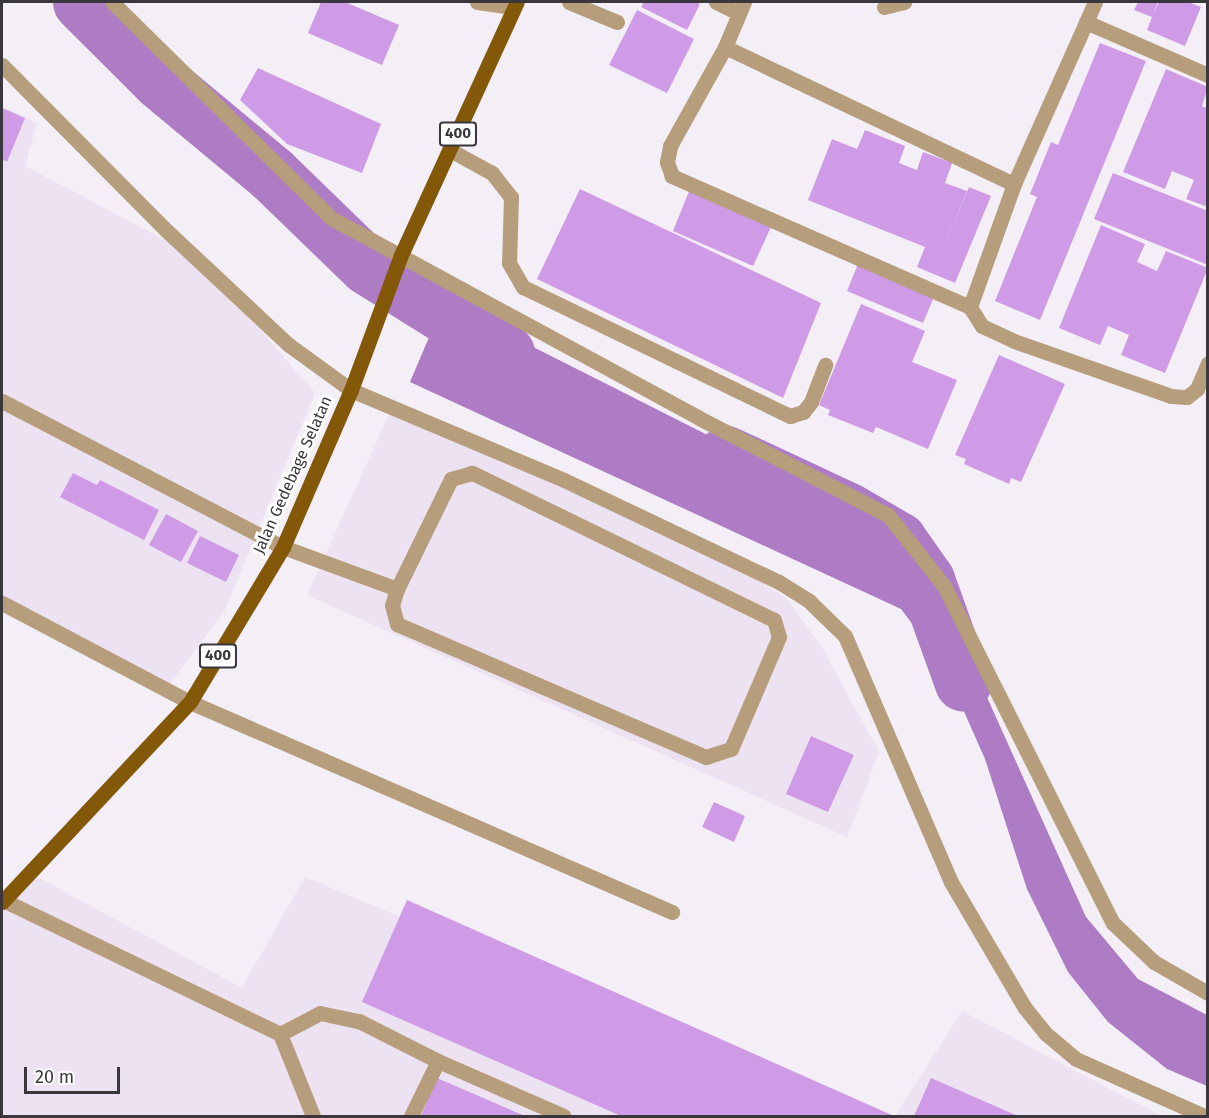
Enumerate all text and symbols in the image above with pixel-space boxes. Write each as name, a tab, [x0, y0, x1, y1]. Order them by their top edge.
road number: 400	[438, 122, 478, 146]
street label: Jalan Gedebage Selatan	[249, 393, 337, 557]
road number: 400	[198, 644, 238, 668]
scale bar	[27, 1055, 123, 1093]
text: 20 m	[35, 1066, 74, 1088]

